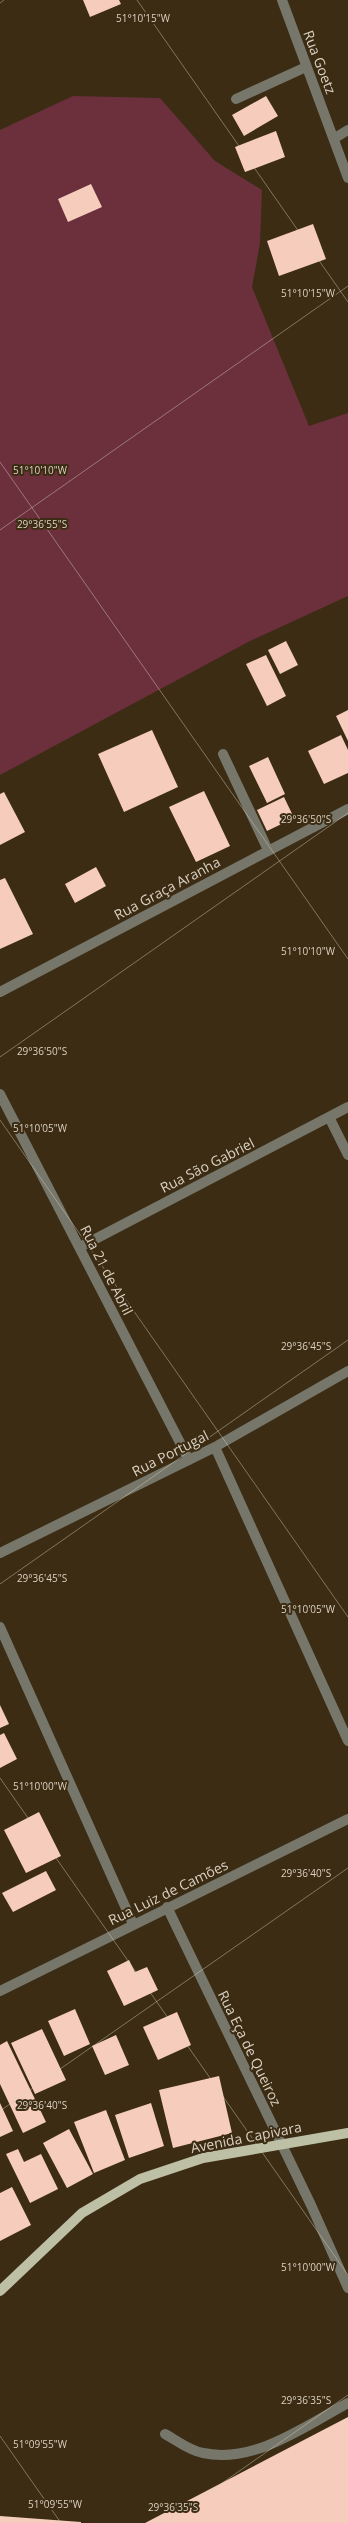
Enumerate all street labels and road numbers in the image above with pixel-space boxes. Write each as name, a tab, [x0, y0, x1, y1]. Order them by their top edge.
street label: Rua Goetz	[299, 27, 341, 97]
street label: Rua Graça Aranha	[111, 852, 223, 924]
street label: Rua São Gabriel	[157, 1133, 257, 1197]
street label: Rua 21 de Abril	[76, 1222, 138, 1318]
street label: Rua Portugal	[128, 1426, 212, 1480]
street label: Rua Luiz de Camões	[105, 1855, 231, 1929]
street label: Rua Eça de Queiroz	[214, 1987, 286, 2109]
street label: Avenida Capivara	[189, 2117, 303, 2157]

